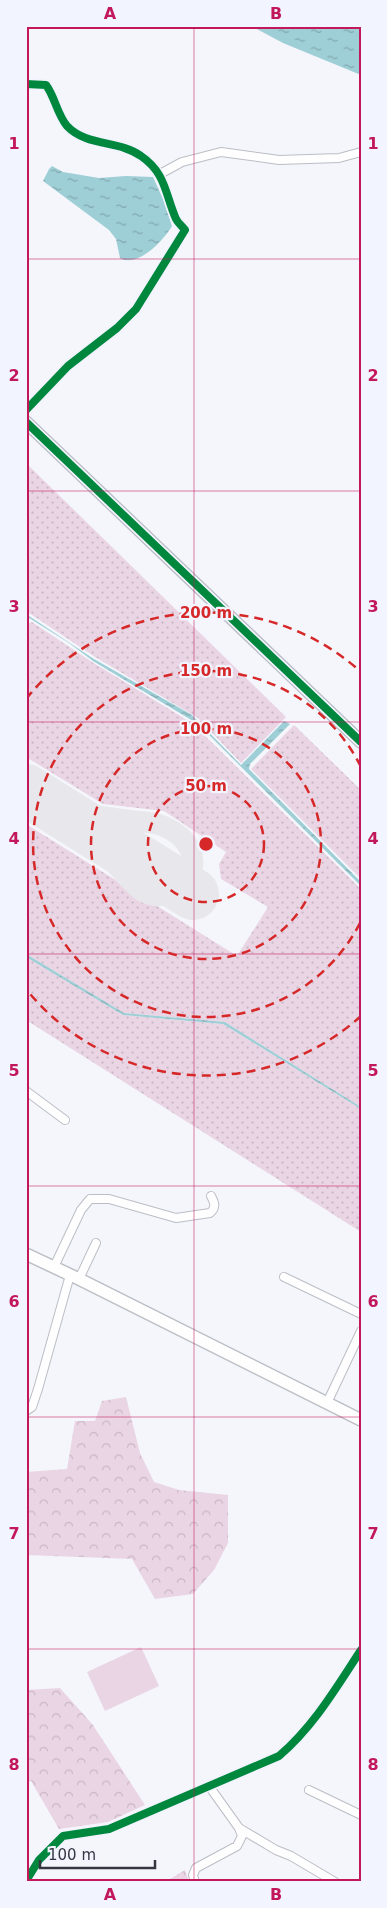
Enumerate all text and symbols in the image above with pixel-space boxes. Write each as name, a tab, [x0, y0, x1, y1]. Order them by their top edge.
text: A	[104, 4, 117, 23]
text: B	[270, 4, 282, 23]
text: 1	[8, 134, 20, 153]
text: 1	[367, 134, 379, 153]
text: 2	[8, 366, 20, 385]
text: 2	[367, 366, 379, 385]
text: 3	[8, 597, 20, 616]
text: 3	[367, 597, 379, 616]
text: 200 m	[180, 604, 232, 622]
text: 150 m	[180, 662, 232, 680]
text: 100 m	[180, 720, 232, 738]
text: 50 m	[185, 777, 227, 795]
text: 4	[8, 829, 20, 848]
text: 4	[367, 829, 379, 848]
centre of rings	[197, 835, 215, 853]
text: 5	[8, 1061, 20, 1080]
text: 5	[367, 1061, 379, 1080]
text: 6	[8, 1292, 20, 1311]
text: 6	[367, 1292, 379, 1311]
text: 7	[8, 1524, 20, 1543]
text: 7	[367, 1524, 379, 1543]
text: 8	[8, 1755, 20, 1774]
text: 8	[367, 1755, 379, 1774]
scale bar	[40, 1838, 155, 1870]
text: 100 m	[48, 1846, 96, 1864]
text: A	[104, 1885, 117, 1904]
text: B	[270, 1885, 282, 1904]

